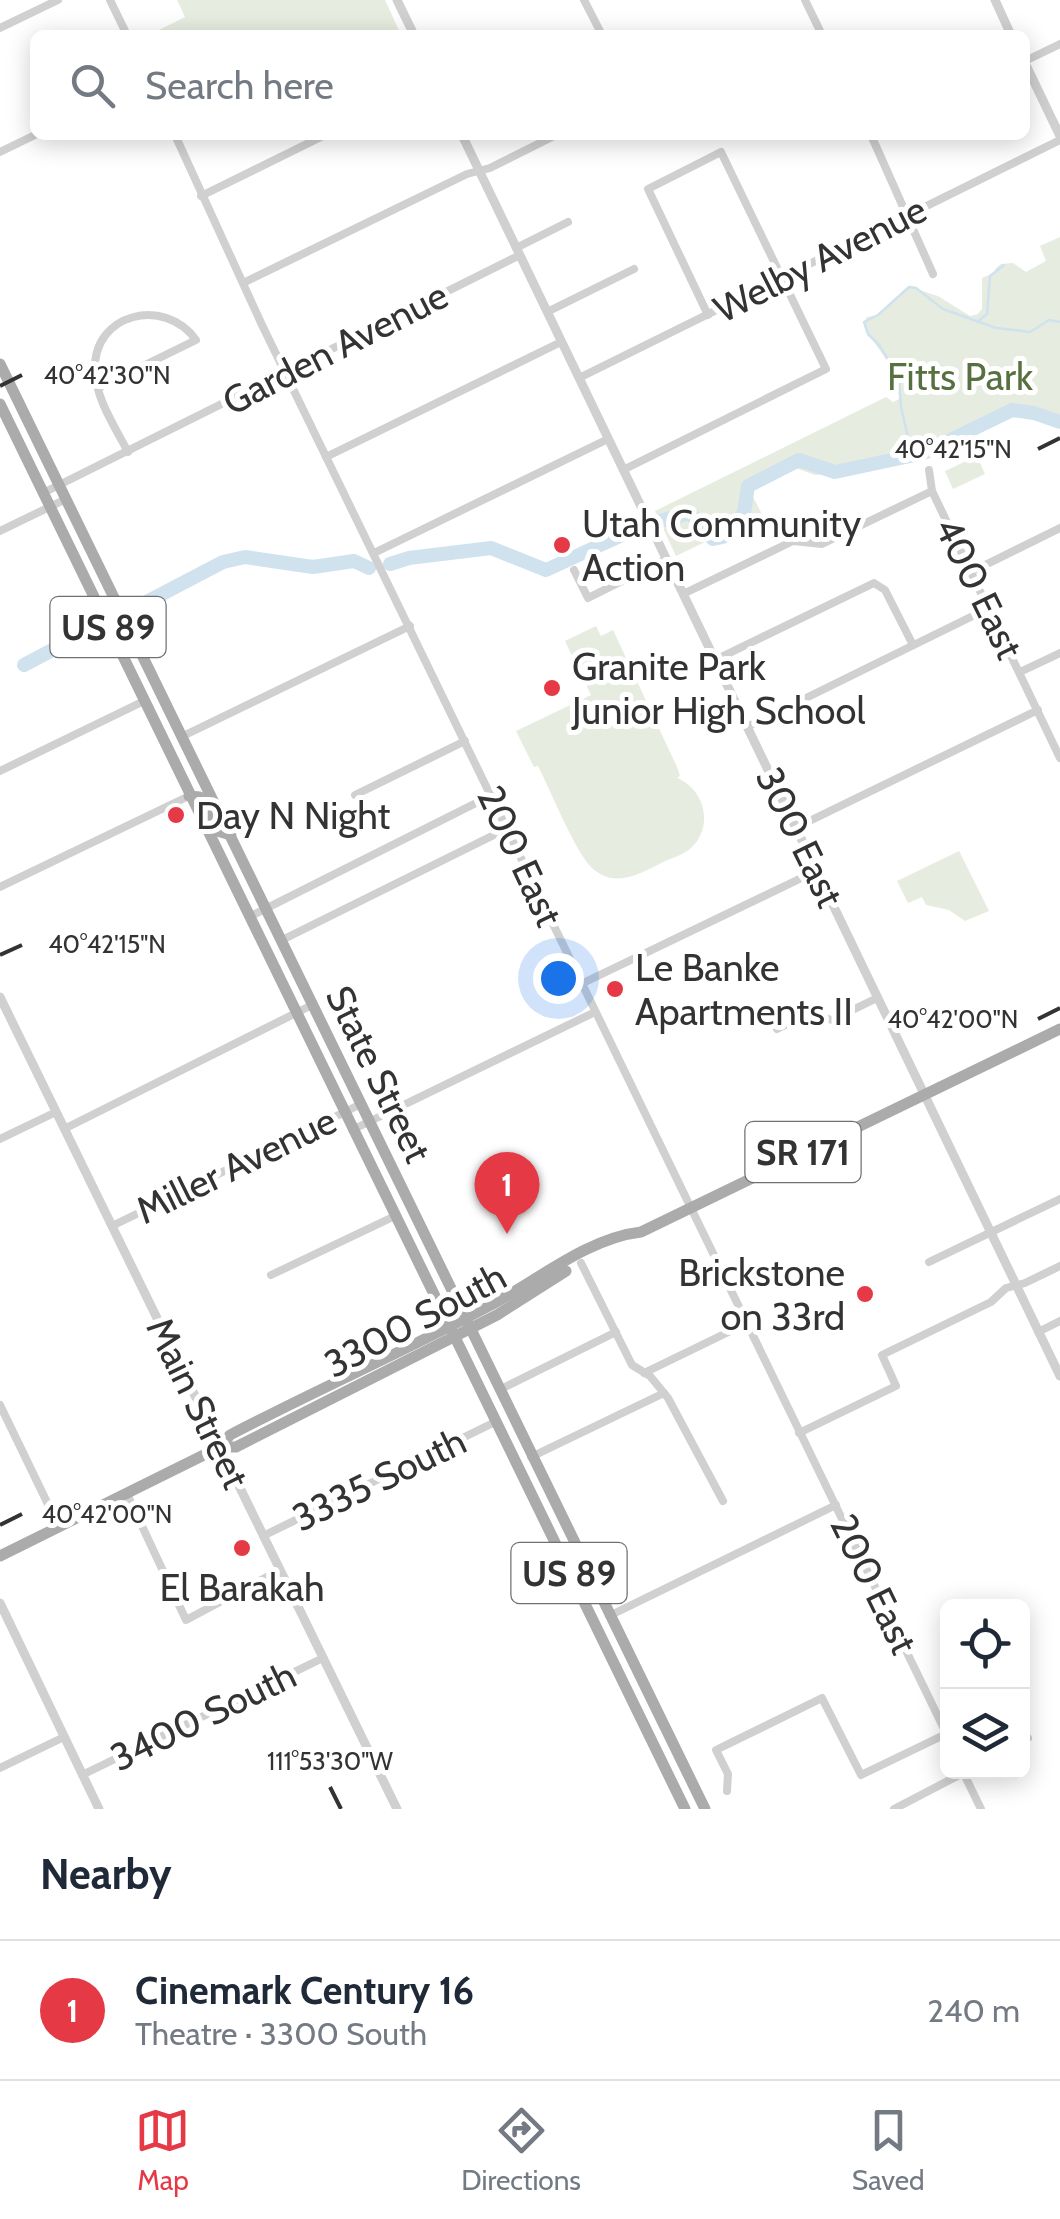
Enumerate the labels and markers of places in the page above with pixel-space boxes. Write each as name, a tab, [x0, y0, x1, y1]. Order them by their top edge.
place label: Utah Community Action	[582, 500, 861, 591]
marker: Utah Community Action	[551, 534, 573, 556]
place label: Granite Park Junior High School	[571, 643, 865, 734]
marker: Granite Park Junior High School	[541, 677, 563, 699]
place label: Day N Night	[196, 792, 391, 839]
marker: Day N Night	[165, 804, 187, 826]
place label: Le Banke Apartments II	[635, 944, 853, 1035]
marker: Le Banke Apartments II	[604, 978, 626, 1000]
pin: 1	[474, 1152, 540, 1234]
place label: Brickstone on 33rd	[678, 1249, 845, 1340]
marker: Brickstone on 33rd	[854, 1283, 876, 1305]
marker: El Barakah	[231, 1537, 253, 1559]
place label: El Barakah	[159, 1564, 325, 1611]

